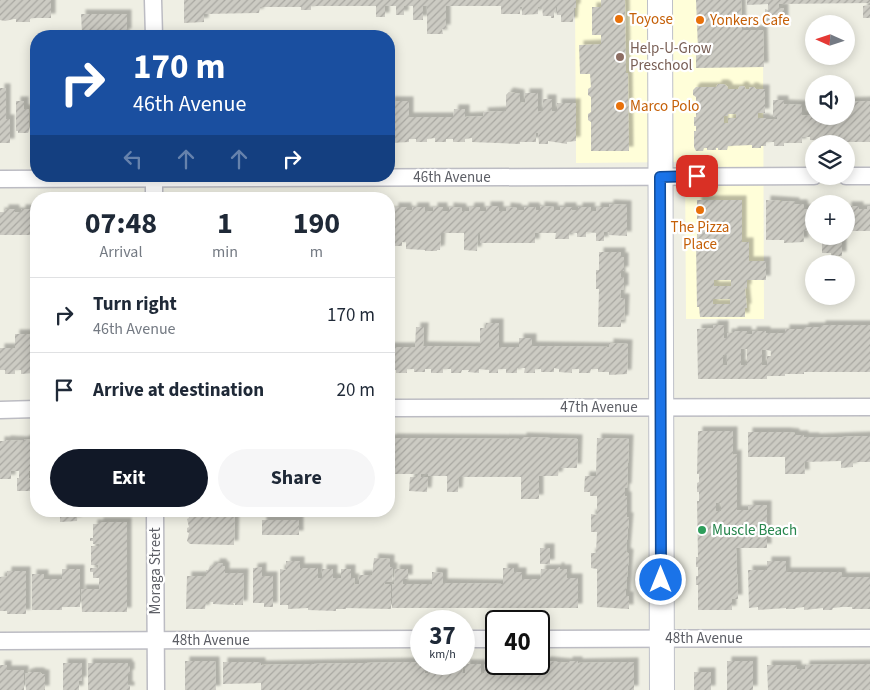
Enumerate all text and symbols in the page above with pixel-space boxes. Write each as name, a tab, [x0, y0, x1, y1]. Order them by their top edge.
place label: Toyose	[629, 9, 673, 30]
place label: Yonkers Cafe	[709, 10, 790, 31]
marker: Toyose	[613, 13, 625, 25]
marker: Yonkers Cafe	[694, 14, 706, 26]
north arrow	[805, 15, 855, 65]
map controls	[805, 15, 855, 305]
place label: Help-U-Grow Preschool	[630, 38, 712, 76]
text: 170 m	[133, 42, 225, 92]
icon: right	[50, 50, 115, 115]
marker: Help-U-Grow Preschool	[614, 51, 626, 63]
button: sound	[805, 75, 855, 125]
text: 46th Avenue	[133, 88, 246, 120]
place label: Marco Polo	[630, 96, 699, 117]
marker: Marco Polo	[614, 100, 626, 112]
button: layers	[805, 135, 855, 185]
icon: left	[119, 145, 147, 173]
icon: ahead	[172, 145, 200, 173]
icon: ahead	[225, 145, 253, 173]
icon: right	[278, 145, 306, 173]
pin	[676, 155, 718, 197]
icon: arrive	[683, 162, 711, 190]
street label: 46th Avenue	[413, 167, 491, 188]
button: +	[805, 195, 855, 245]
text: 07:48	[85, 202, 157, 245]
text: 1	[217, 202, 233, 245]
text: 190	[293, 202, 340, 245]
marker: The Pizza Place	[694, 204, 706, 216]
place label: The Pizza Place	[671, 217, 729, 255]
text: Arrival	[99, 241, 142, 263]
text: min	[212, 241, 238, 263]
text: m	[310, 241, 323, 263]
button: −	[805, 255, 855, 305]
text: Turn right	[93, 291, 177, 318]
icon: right	[50, 301, 78, 329]
text: 170 m	[327, 302, 375, 329]
text: 46th Avenue	[93, 318, 176, 340]
icon: arrive	[50, 376, 78, 404]
text: Arrive at destination	[93, 377, 264, 404]
text: 20 m	[337, 377, 375, 404]
street label: 47th Avenue	[560, 397, 638, 418]
button: Exit	[50, 449, 208, 507]
button: Share	[218, 449, 375, 507]
place label: Muscle Beach	[712, 520, 797, 541]
marker: Muscle Beach	[696, 524, 708, 536]
street label: Moraga Street	[145, 528, 166, 614]
position arrow	[634, 553, 686, 605]
speed limit sign: 40	[485, 610, 550, 675]
text: 37	[429, 618, 456, 654]
street label: 48th Avenue	[665, 628, 743, 649]
street label: 48th Avenue	[172, 630, 250, 651]
text: km/h	[429, 646, 456, 663]

